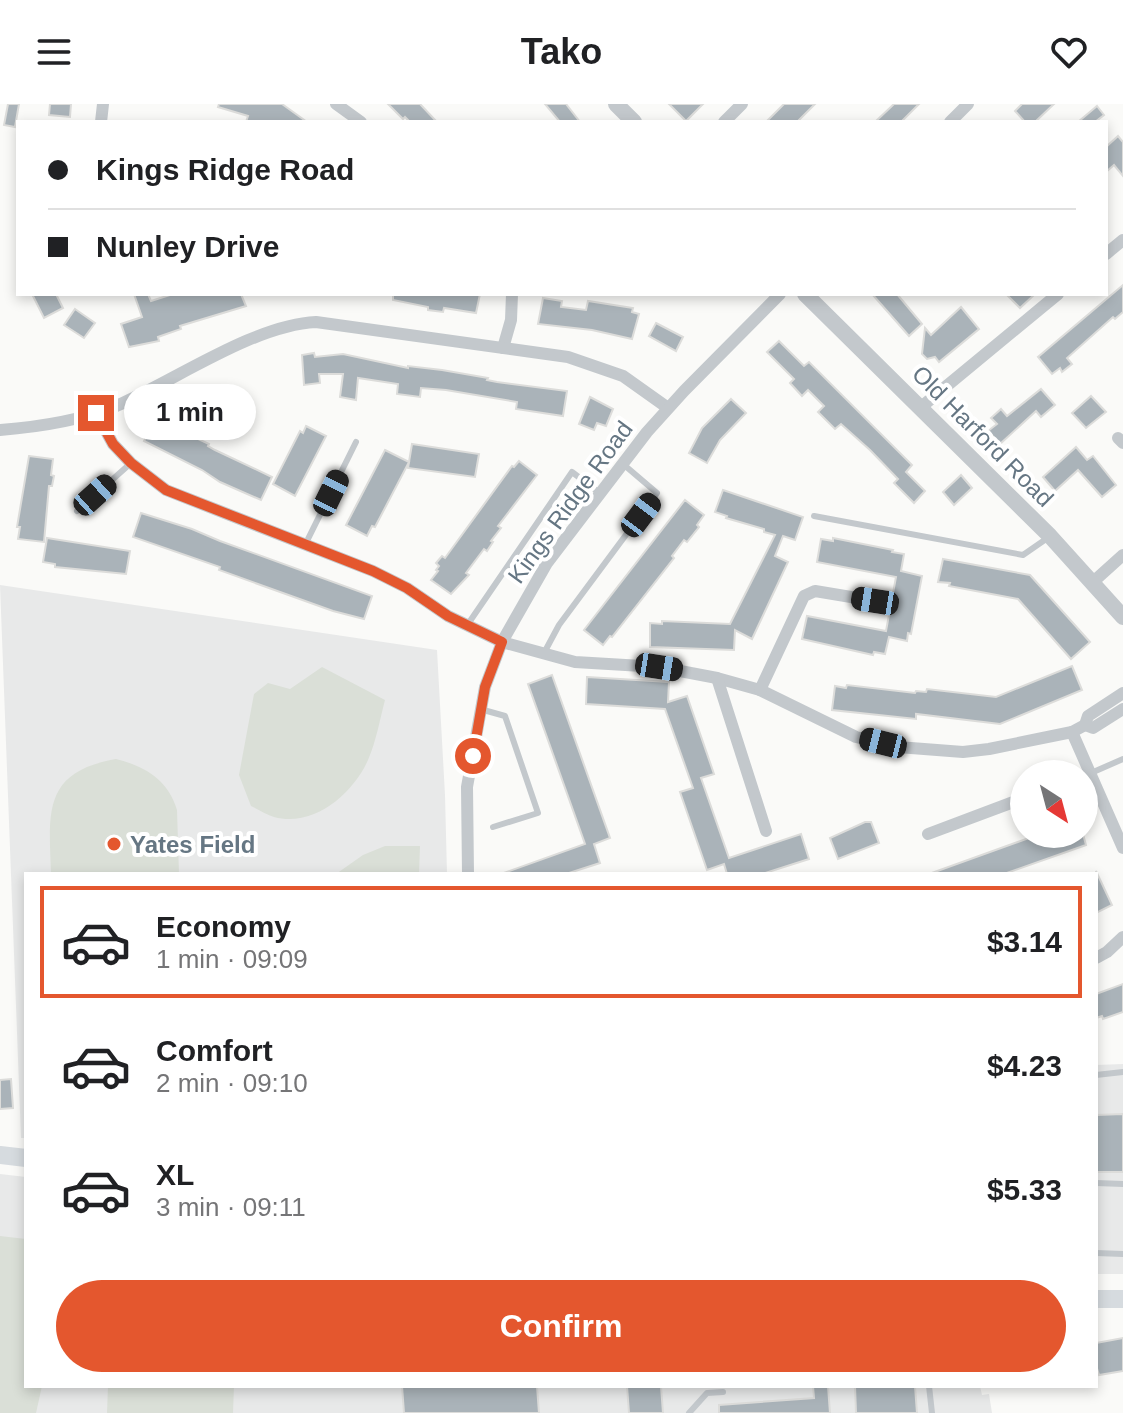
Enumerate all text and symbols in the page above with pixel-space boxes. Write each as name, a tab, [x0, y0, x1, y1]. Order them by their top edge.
icon: menu	[32, 30, 76, 74]
icon: heart	[1047, 30, 1091, 74]
text: Tako	[521, 31, 602, 72]
text: Kings Ridge Road	[96, 153, 354, 186]
text: Nunley Drive	[96, 230, 279, 263]
street label: Old Harford Road	[907, 360, 1059, 512]
callout: 1 min	[124, 385, 256, 441]
route end	[78, 395, 114, 431]
text: 1 min	[156, 397, 224, 427]
street label: Kings Ridge Road	[502, 416, 638, 588]
car	[310, 466, 352, 520]
car	[69, 470, 121, 520]
car	[617, 489, 665, 541]
car	[849, 585, 901, 617]
car	[633, 651, 685, 683]
car	[857, 726, 909, 760]
route start	[455, 738, 491, 774]
north arrow	[1010, 760, 1098, 848]
map controls	[1010, 760, 1098, 848]
place label: Yates Field	[130, 831, 255, 858]
marker: Yates Field	[105, 835, 123, 853]
icon: car	[60, 906, 132, 978]
text: Economy	[156, 910, 291, 943]
text: $3.14	[987, 925, 1062, 958]
text: 1 min · 09:09	[156, 944, 308, 974]
icon: car	[60, 1030, 132, 1102]
text: Comfort	[156, 1034, 273, 1067]
text: $4.23	[987, 1049, 1062, 1082]
text: 2 min · 09:10	[156, 1068, 308, 1098]
icon: car	[60, 1154, 132, 1226]
text: XL	[156, 1158, 194, 1191]
text: $5.33	[987, 1173, 1062, 1206]
text: 3 min · 09:11	[156, 1192, 306, 1222]
button: Confirm	[56, 1280, 1066, 1372]

